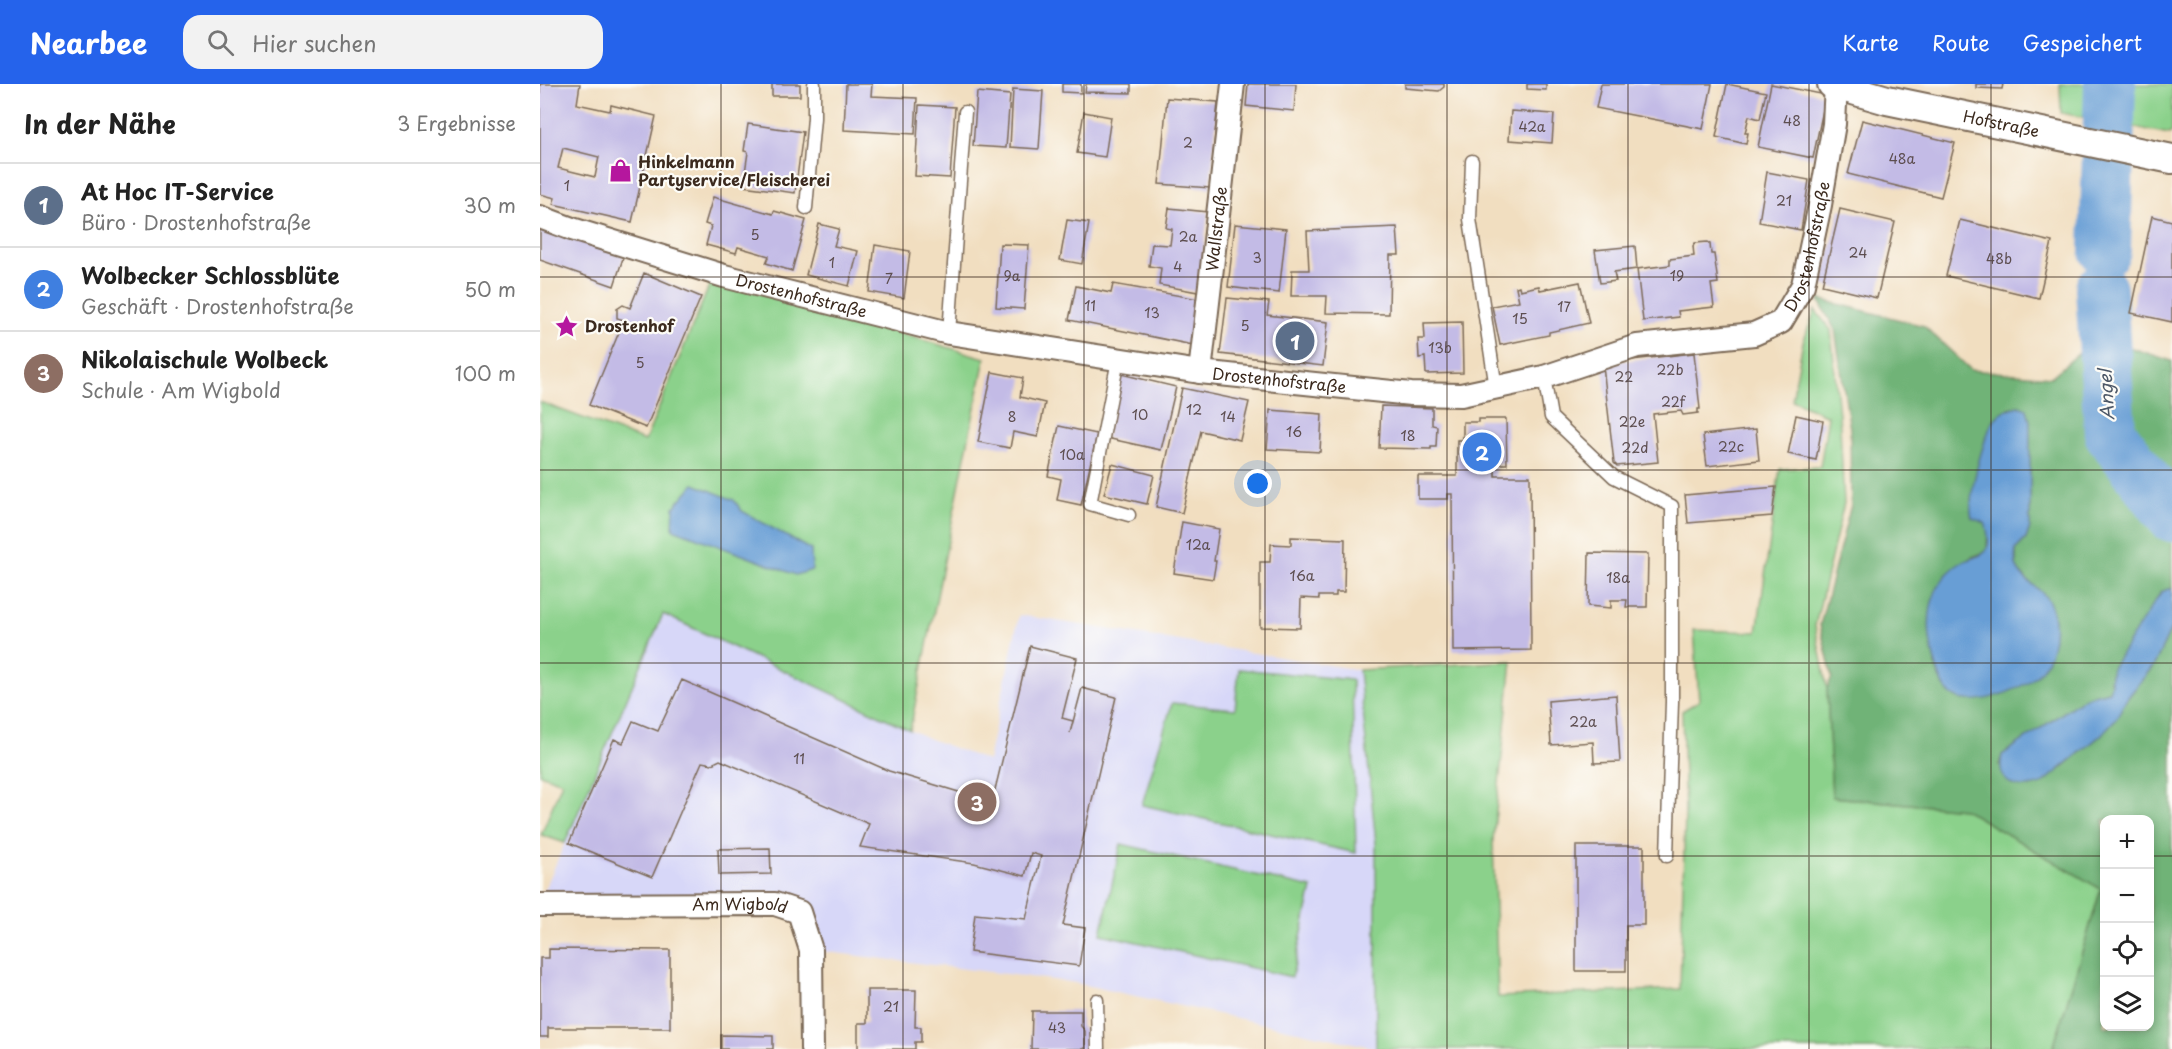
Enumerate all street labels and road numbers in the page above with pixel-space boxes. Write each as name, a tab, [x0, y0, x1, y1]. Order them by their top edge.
street label: Hofstraße	[1961, 103, 2042, 142]
street label: Drostenhofstraße	[1777, 179, 1835, 315]
street label: Wallstraße	[1199, 185, 1232, 273]
street label: Drostenhofstraße	[733, 266, 870, 323]
street label: Drostenhofstraße	[1211, 360, 1347, 398]
street label: Am Wigbold	[692, 891, 791, 918]

